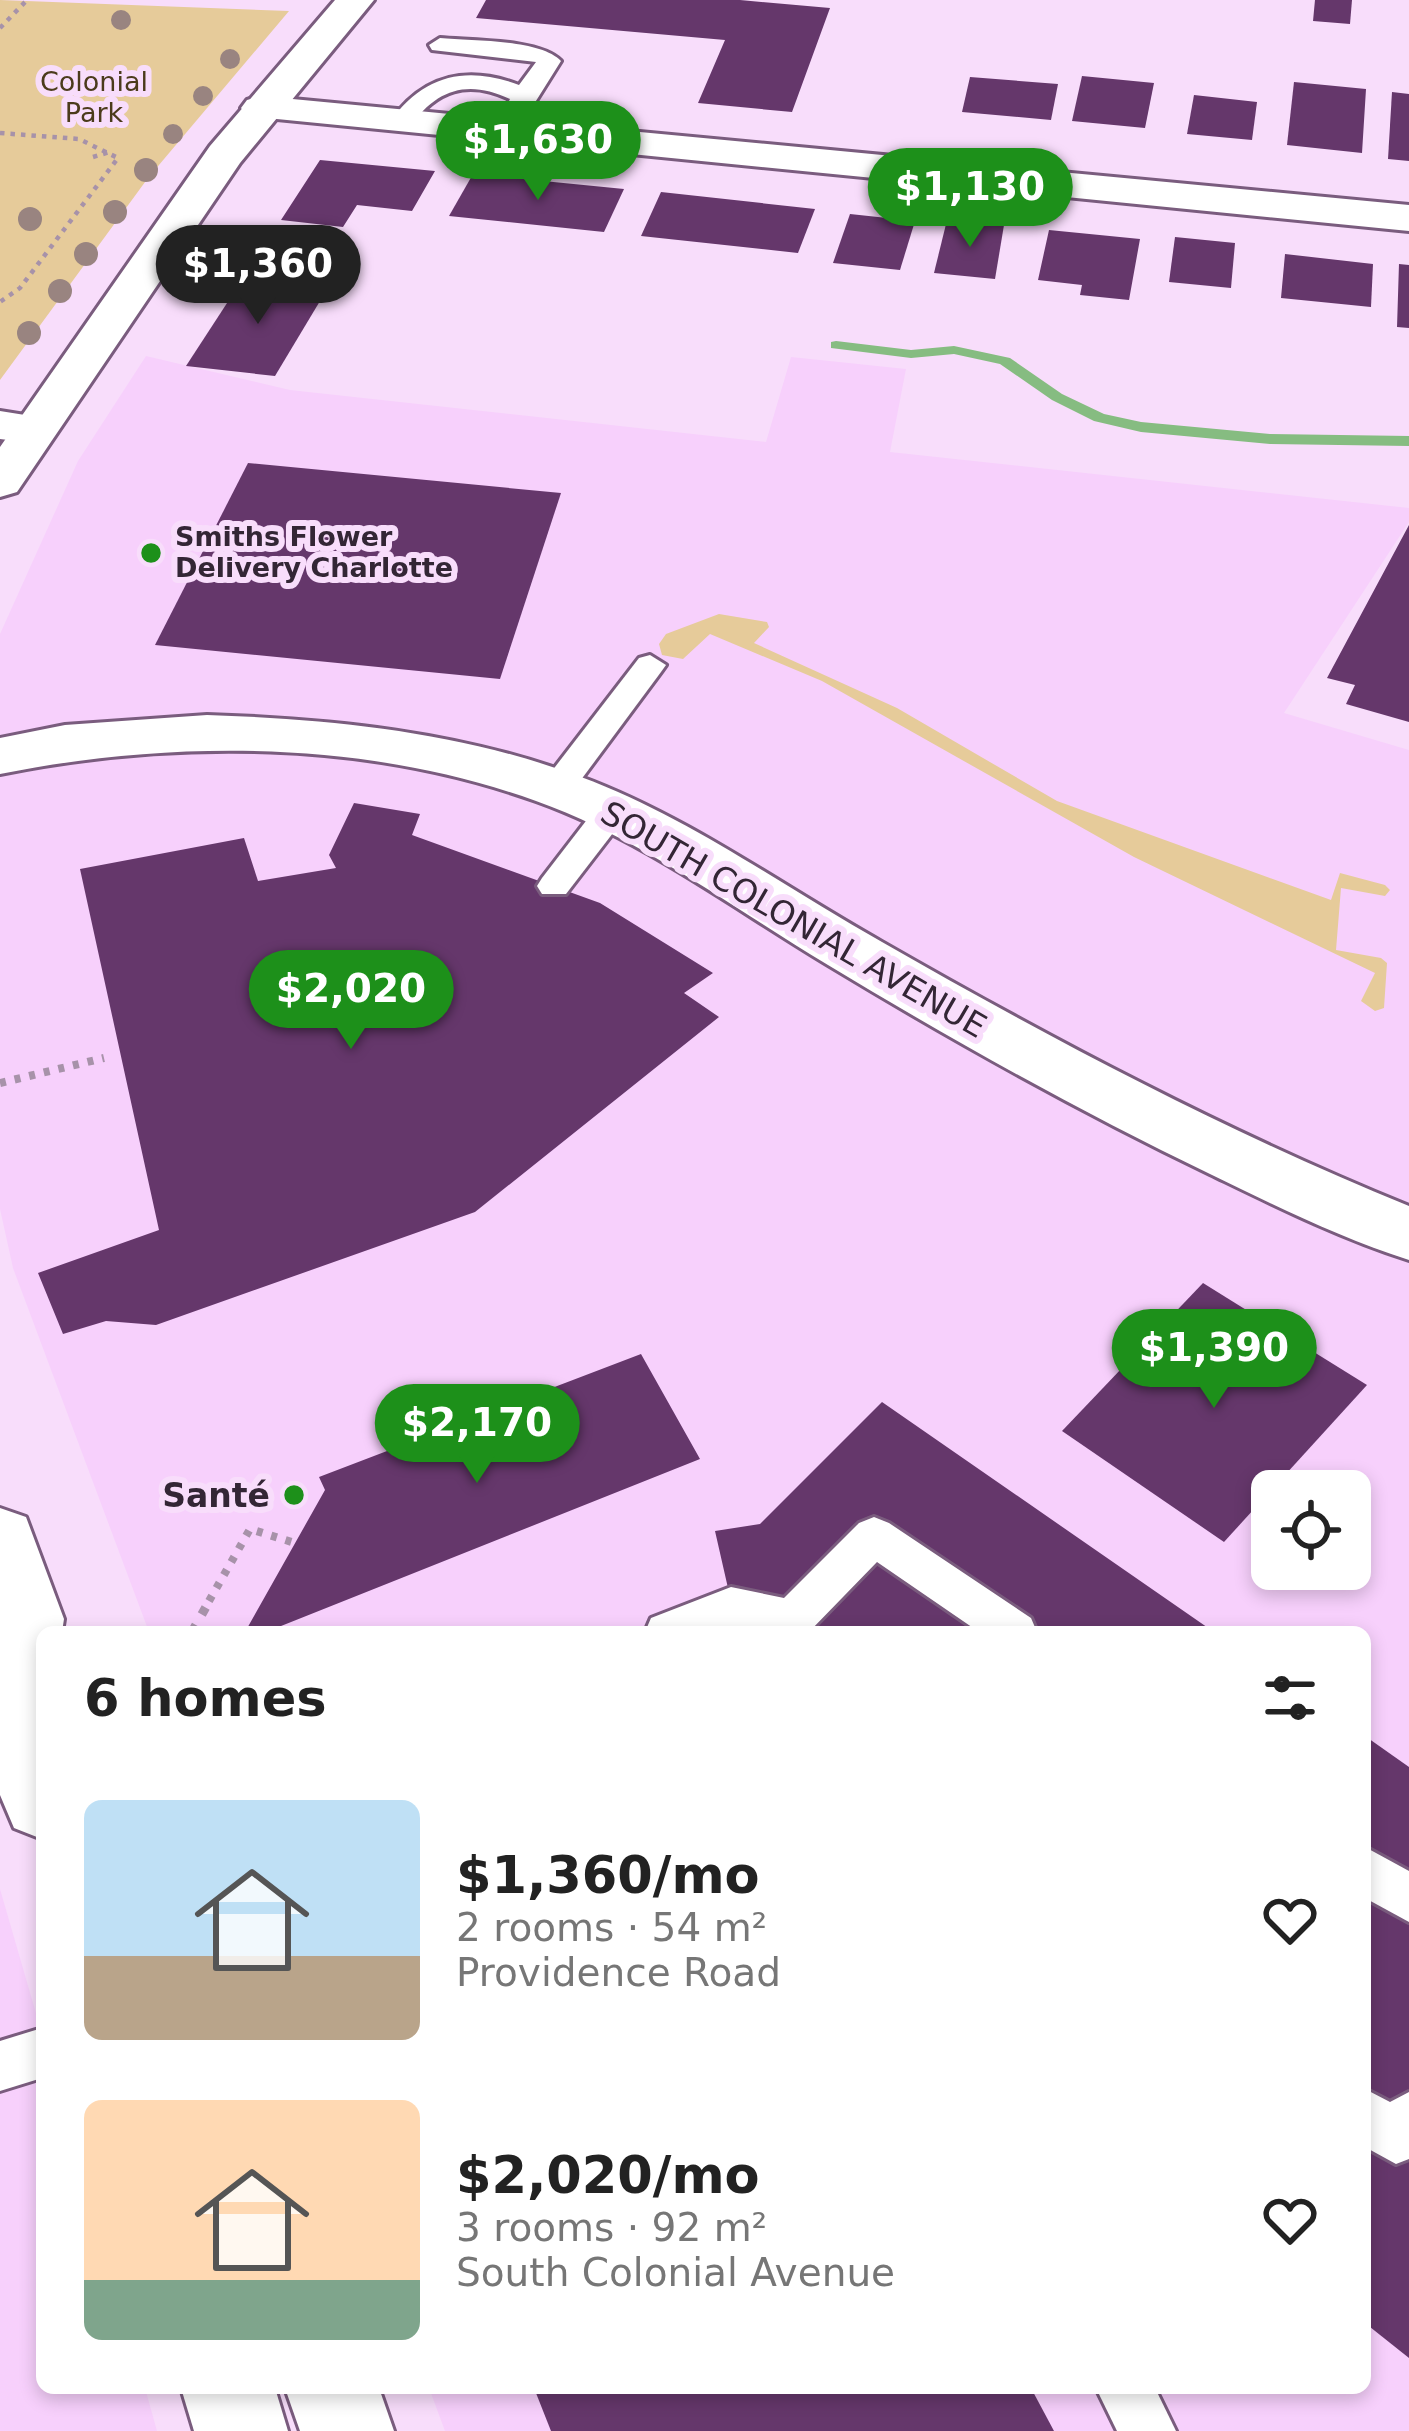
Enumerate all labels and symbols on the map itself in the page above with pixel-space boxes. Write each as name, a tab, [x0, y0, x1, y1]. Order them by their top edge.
park label: Colonial Park	[40, 66, 148, 128]
pin: $1,630	[440, 101, 636, 203]
pin: $1,130	[872, 148, 1068, 250]
pin: $1,360	[160, 225, 356, 327]
place label: Smiths Flower Delivery Charlotte	[175, 521, 453, 583]
marker: Smiths Flower Delivery Charlotte	[138, 540, 164, 566]
street label: SOUTH COLONIAL AVENUE	[594, 793, 993, 1046]
pin: $2,020	[253, 950, 449, 1052]
pin: $1,390	[1116, 1309, 1312, 1411]
pin: $2,170	[379, 1384, 575, 1486]
place label: Santé	[162, 1476, 270, 1515]
marker: Santé	[281, 1482, 307, 1508]

